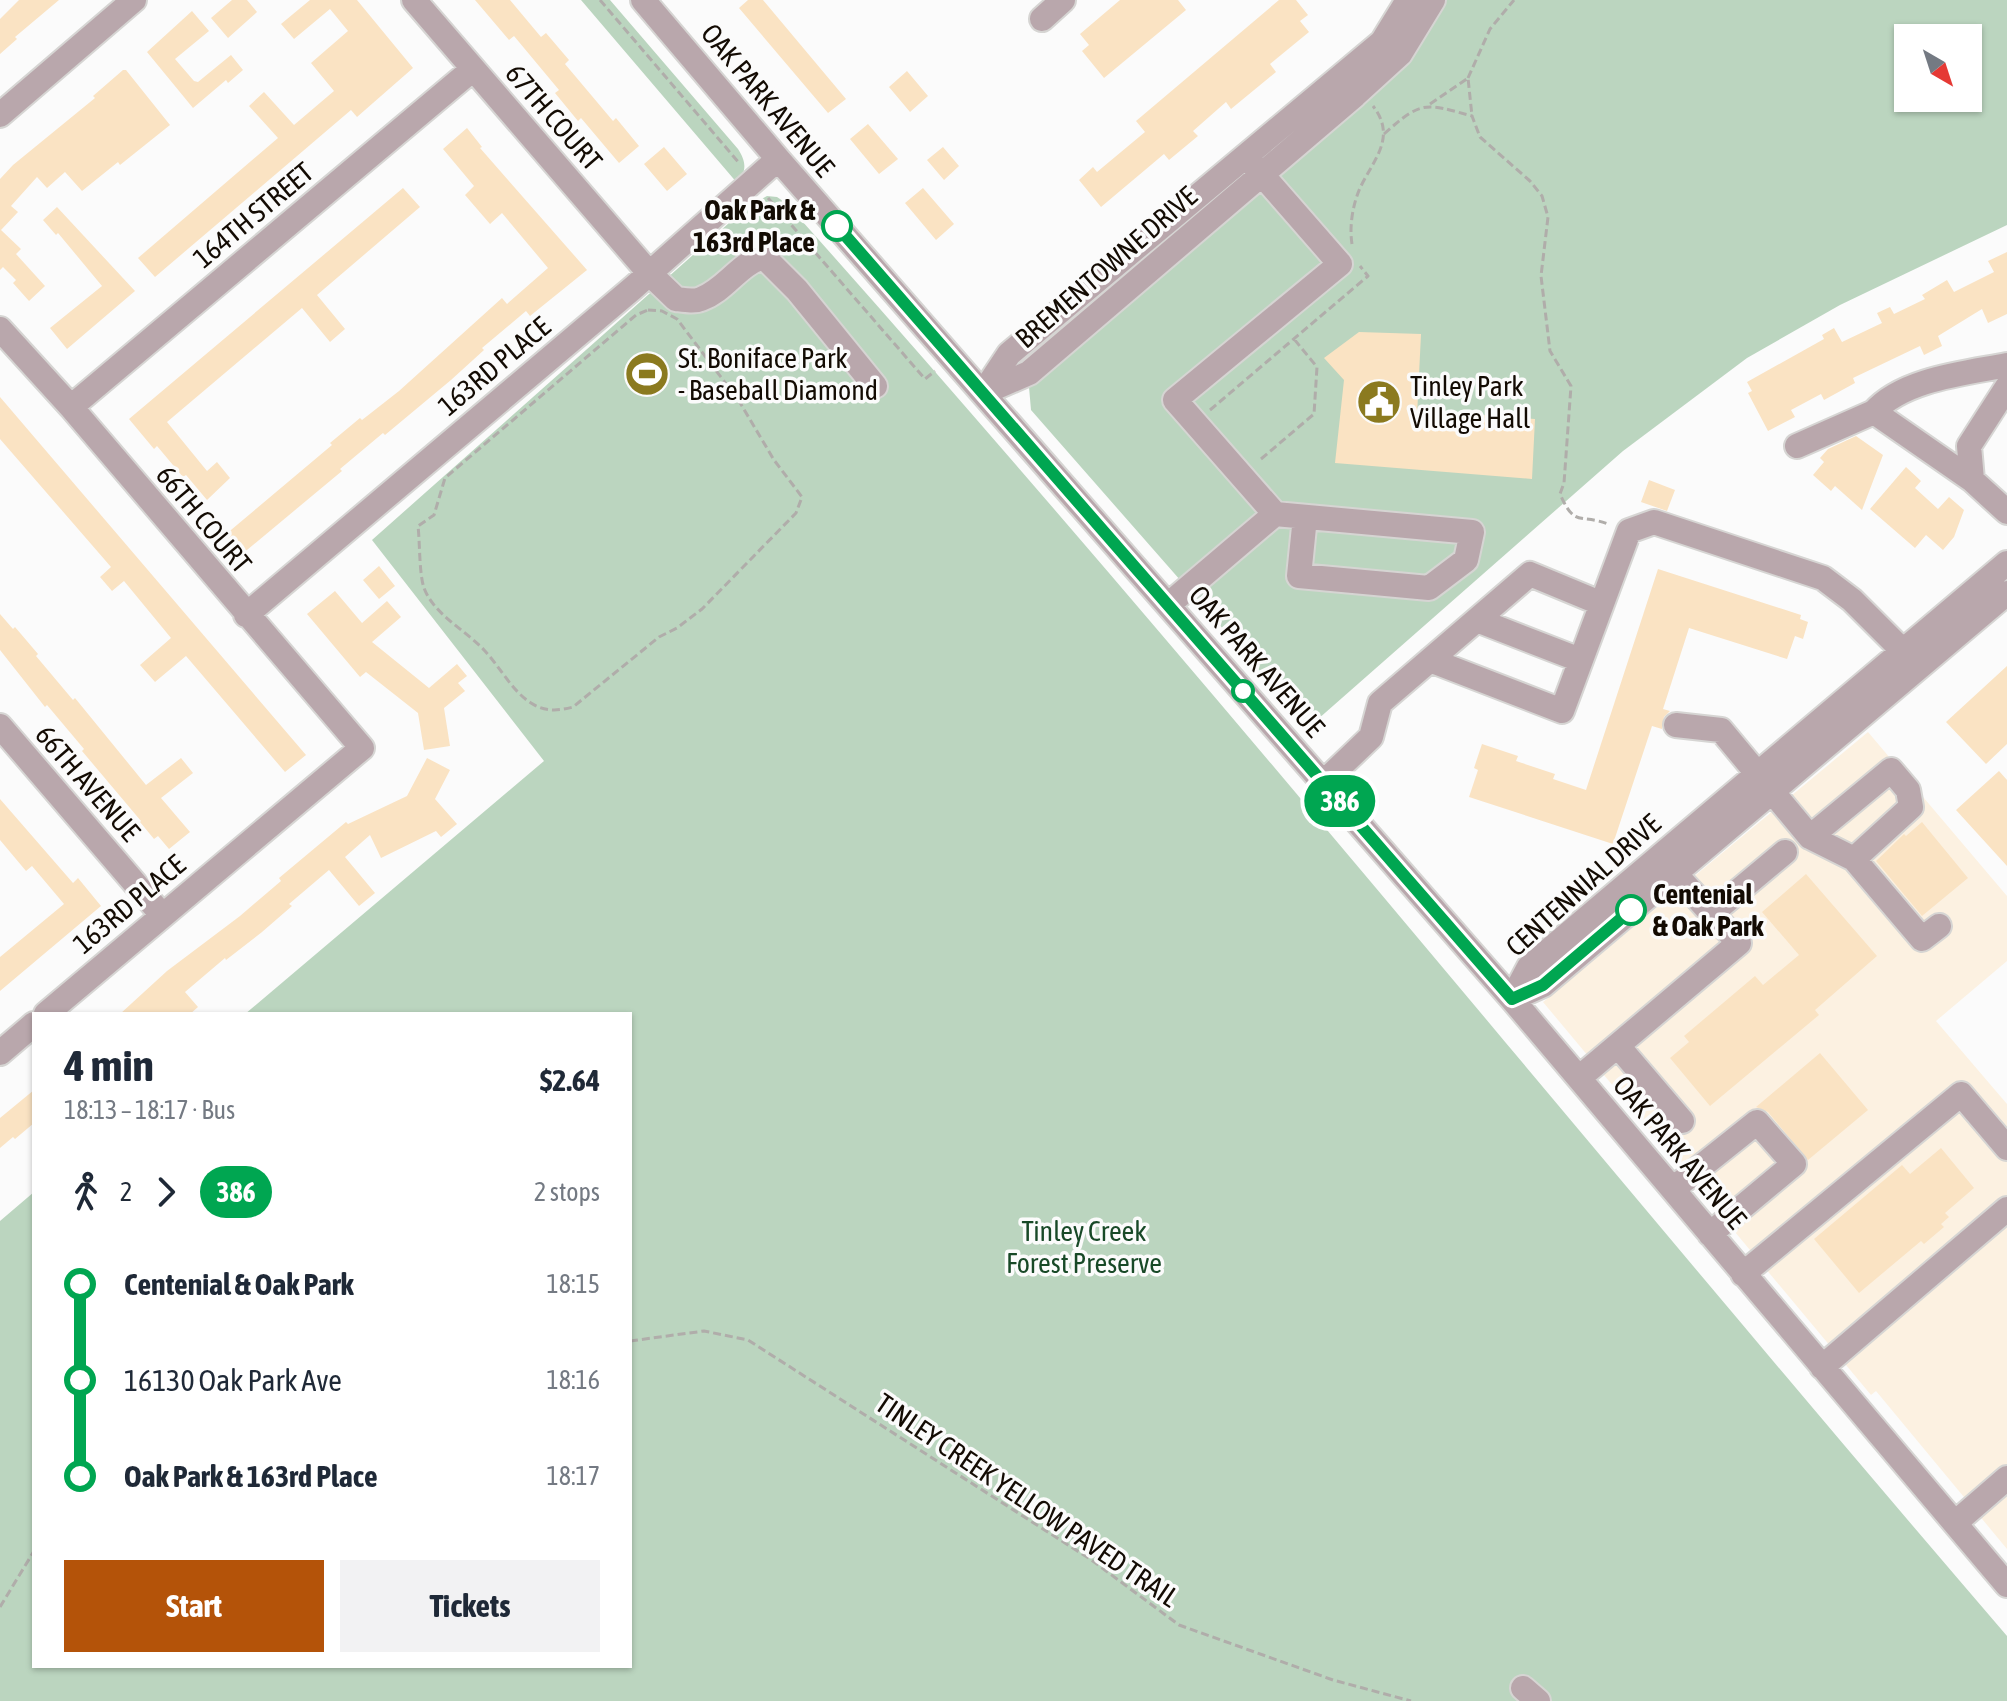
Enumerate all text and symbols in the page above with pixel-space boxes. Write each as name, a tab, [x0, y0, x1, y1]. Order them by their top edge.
street label: OAK PARK AVENUE	[695, 17, 841, 183]
north arrow	[1894, 24, 1982, 112]
map controls	[1894, 24, 1982, 112]
street label: 67TH COURT	[499, 57, 609, 177]
street label: 164TH STREET	[187, 156, 319, 274]
street label: BREMENTOWNE DRIVE	[1009, 180, 1203, 354]
place label: Oak Park & 163rd Place	[693, 194, 815, 258]
marker: Oak Park & 163rd Place	[822, 211, 852, 241]
street label: 163RD PLACE	[432, 310, 556, 422]
place label: St. Boniface Park - Baseball Diamond	[678, 342, 878, 406]
sports icon: St. Boniface Park - Baseball Diamond	[623, 350, 671, 398]
place label: Tinley Park Village Hall	[1410, 370, 1531, 434]
public building icon: Tinley Park Village Hall	[1355, 378, 1403, 426]
street label: 66TH COURT	[150, 459, 258, 579]
street label: OAK PARK AVENUE	[1183, 579, 1331, 743]
unlabelled marker	[1232, 680, 1254, 702]
street label: 66TH AVENUE	[29, 719, 147, 847]
line badge: 386	[1294, 775, 1386, 827]
text: 386	[1320, 785, 1360, 817]
street label: CENTENNIAL DRIVE	[1499, 807, 1667, 963]
street label: 163RD PLACE	[67, 848, 191, 960]
place label: Centenial & Oak Park	[1653, 878, 1764, 942]
marker: Centenial & Oak Park	[1616, 895, 1646, 925]
text: 4 min	[64, 1040, 154, 1090]
text: $2.64	[540, 1063, 600, 1097]
street label: OAK PARK AVENUE	[1607, 1069, 1753, 1235]
text: 18:13 – 18:17 · Bus	[64, 1095, 235, 1125]
icon: walk	[64, 1170, 108, 1214]
icon: forward	[144, 1170, 188, 1214]
text: 386	[216, 1176, 256, 1208]
text: 2	[120, 1177, 132, 1207]
text: 2 stops	[534, 1177, 600, 1207]
park label: Tinley Creek Forest Preserve	[1006, 1215, 1162, 1279]
text: Centenial & Oak Park	[124, 1267, 354, 1301]
text: 18:15	[546, 1269, 600, 1299]
text: 16130 Oak Park Ave	[124, 1363, 342, 1397]
text: 18:16	[546, 1365, 600, 1395]
street label: TINLEY CREEK YELLOW PAVED TRAIL	[870, 1387, 1184, 1613]
text: Oak Park & 163rd Place	[124, 1459, 378, 1493]
text: 18:17	[546, 1461, 600, 1491]
button: Start	[64, 1560, 324, 1652]
button: Tickets	[340, 1560, 600, 1652]

